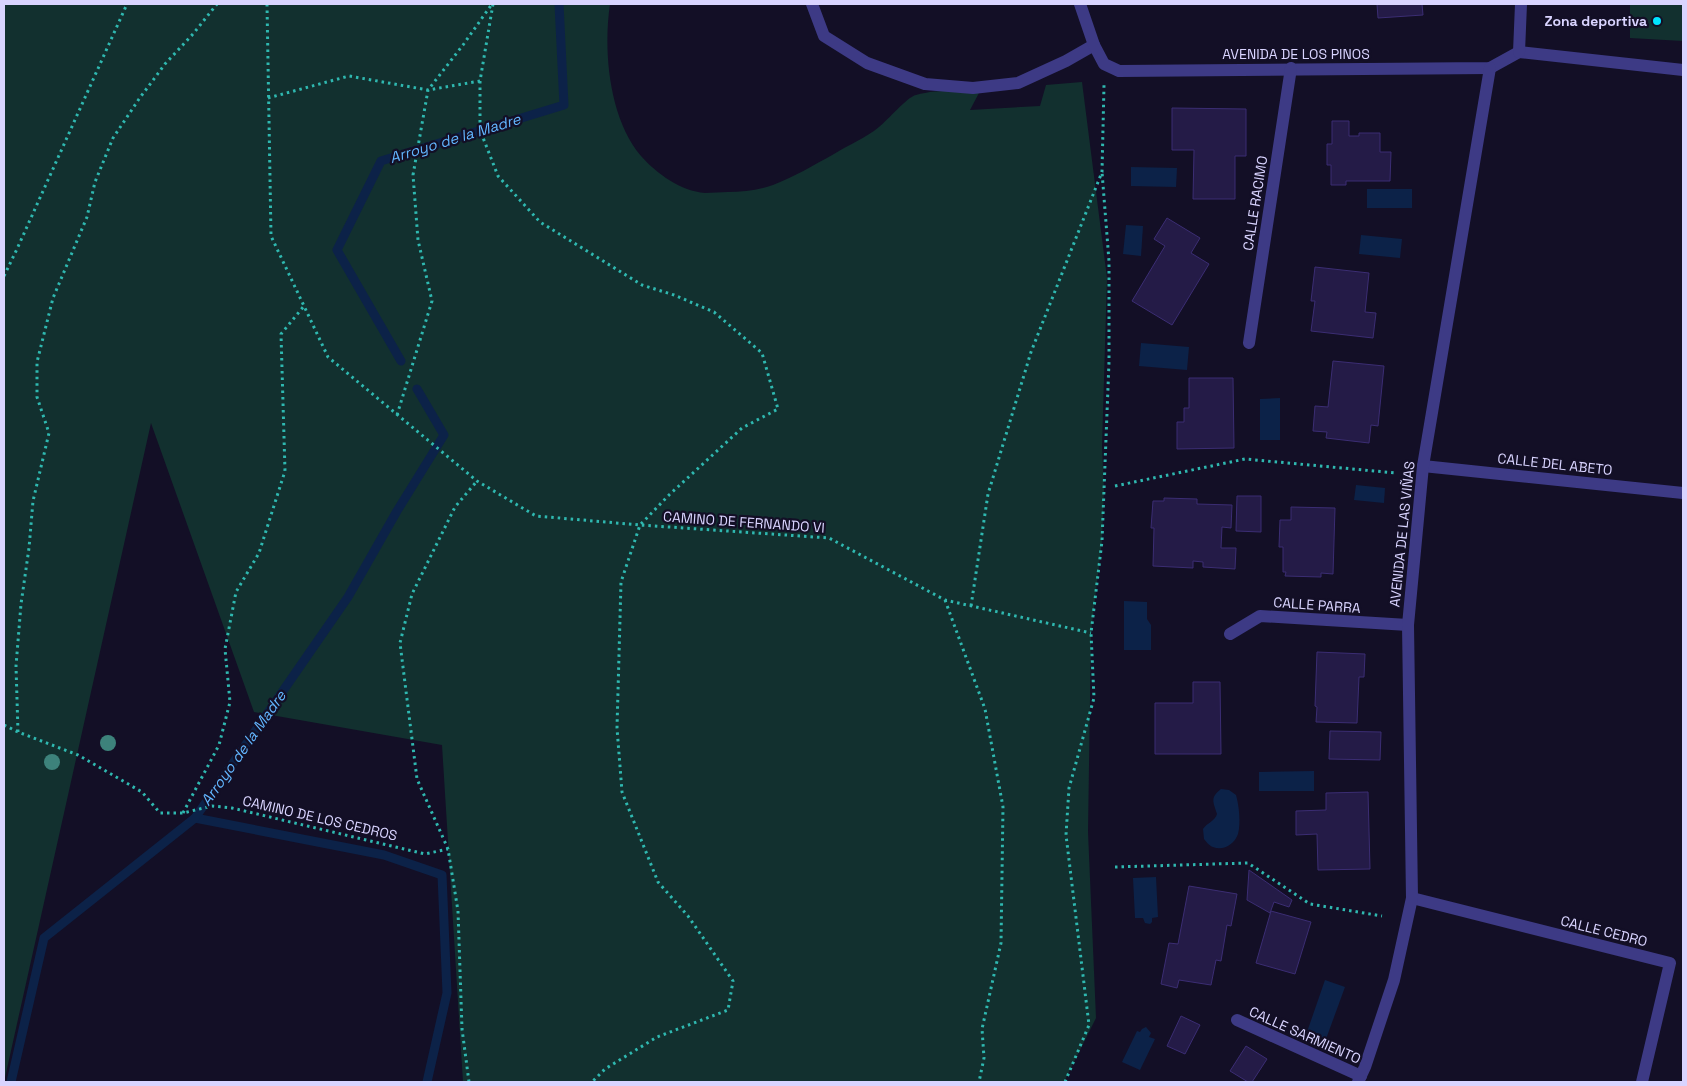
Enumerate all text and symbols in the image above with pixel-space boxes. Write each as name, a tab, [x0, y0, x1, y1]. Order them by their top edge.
place label: Zona deportiva	[1544, 12, 1647, 30]
marker: Zona deportiva	[1651, 15, 1663, 27]
street label: AVENIDA DE LOS PINOS	[1222, 45, 1370, 63]
water label: Arroyo de la Madre	[387, 109, 524, 167]
street label: CALLE RACIMO	[1239, 154, 1271, 252]
street label: CALLE DEL ABETO	[1497, 449, 1613, 479]
street label: AVENIDA DE LAS VIÑAS	[1385, 460, 1419, 608]
street label: CAMINO DE FERNANDO VI	[663, 507, 825, 537]
street label: CALLE PARRA	[1273, 593, 1361, 617]
water label: Arroyo de la Madre	[196, 686, 290, 809]
street label: CAMINO DE LOS CEDROS	[241, 791, 399, 845]
street label: CALLE CEDRO	[1559, 912, 1649, 950]
street label: CALLE SARMIENTO	[1246, 1002, 1364, 1068]

